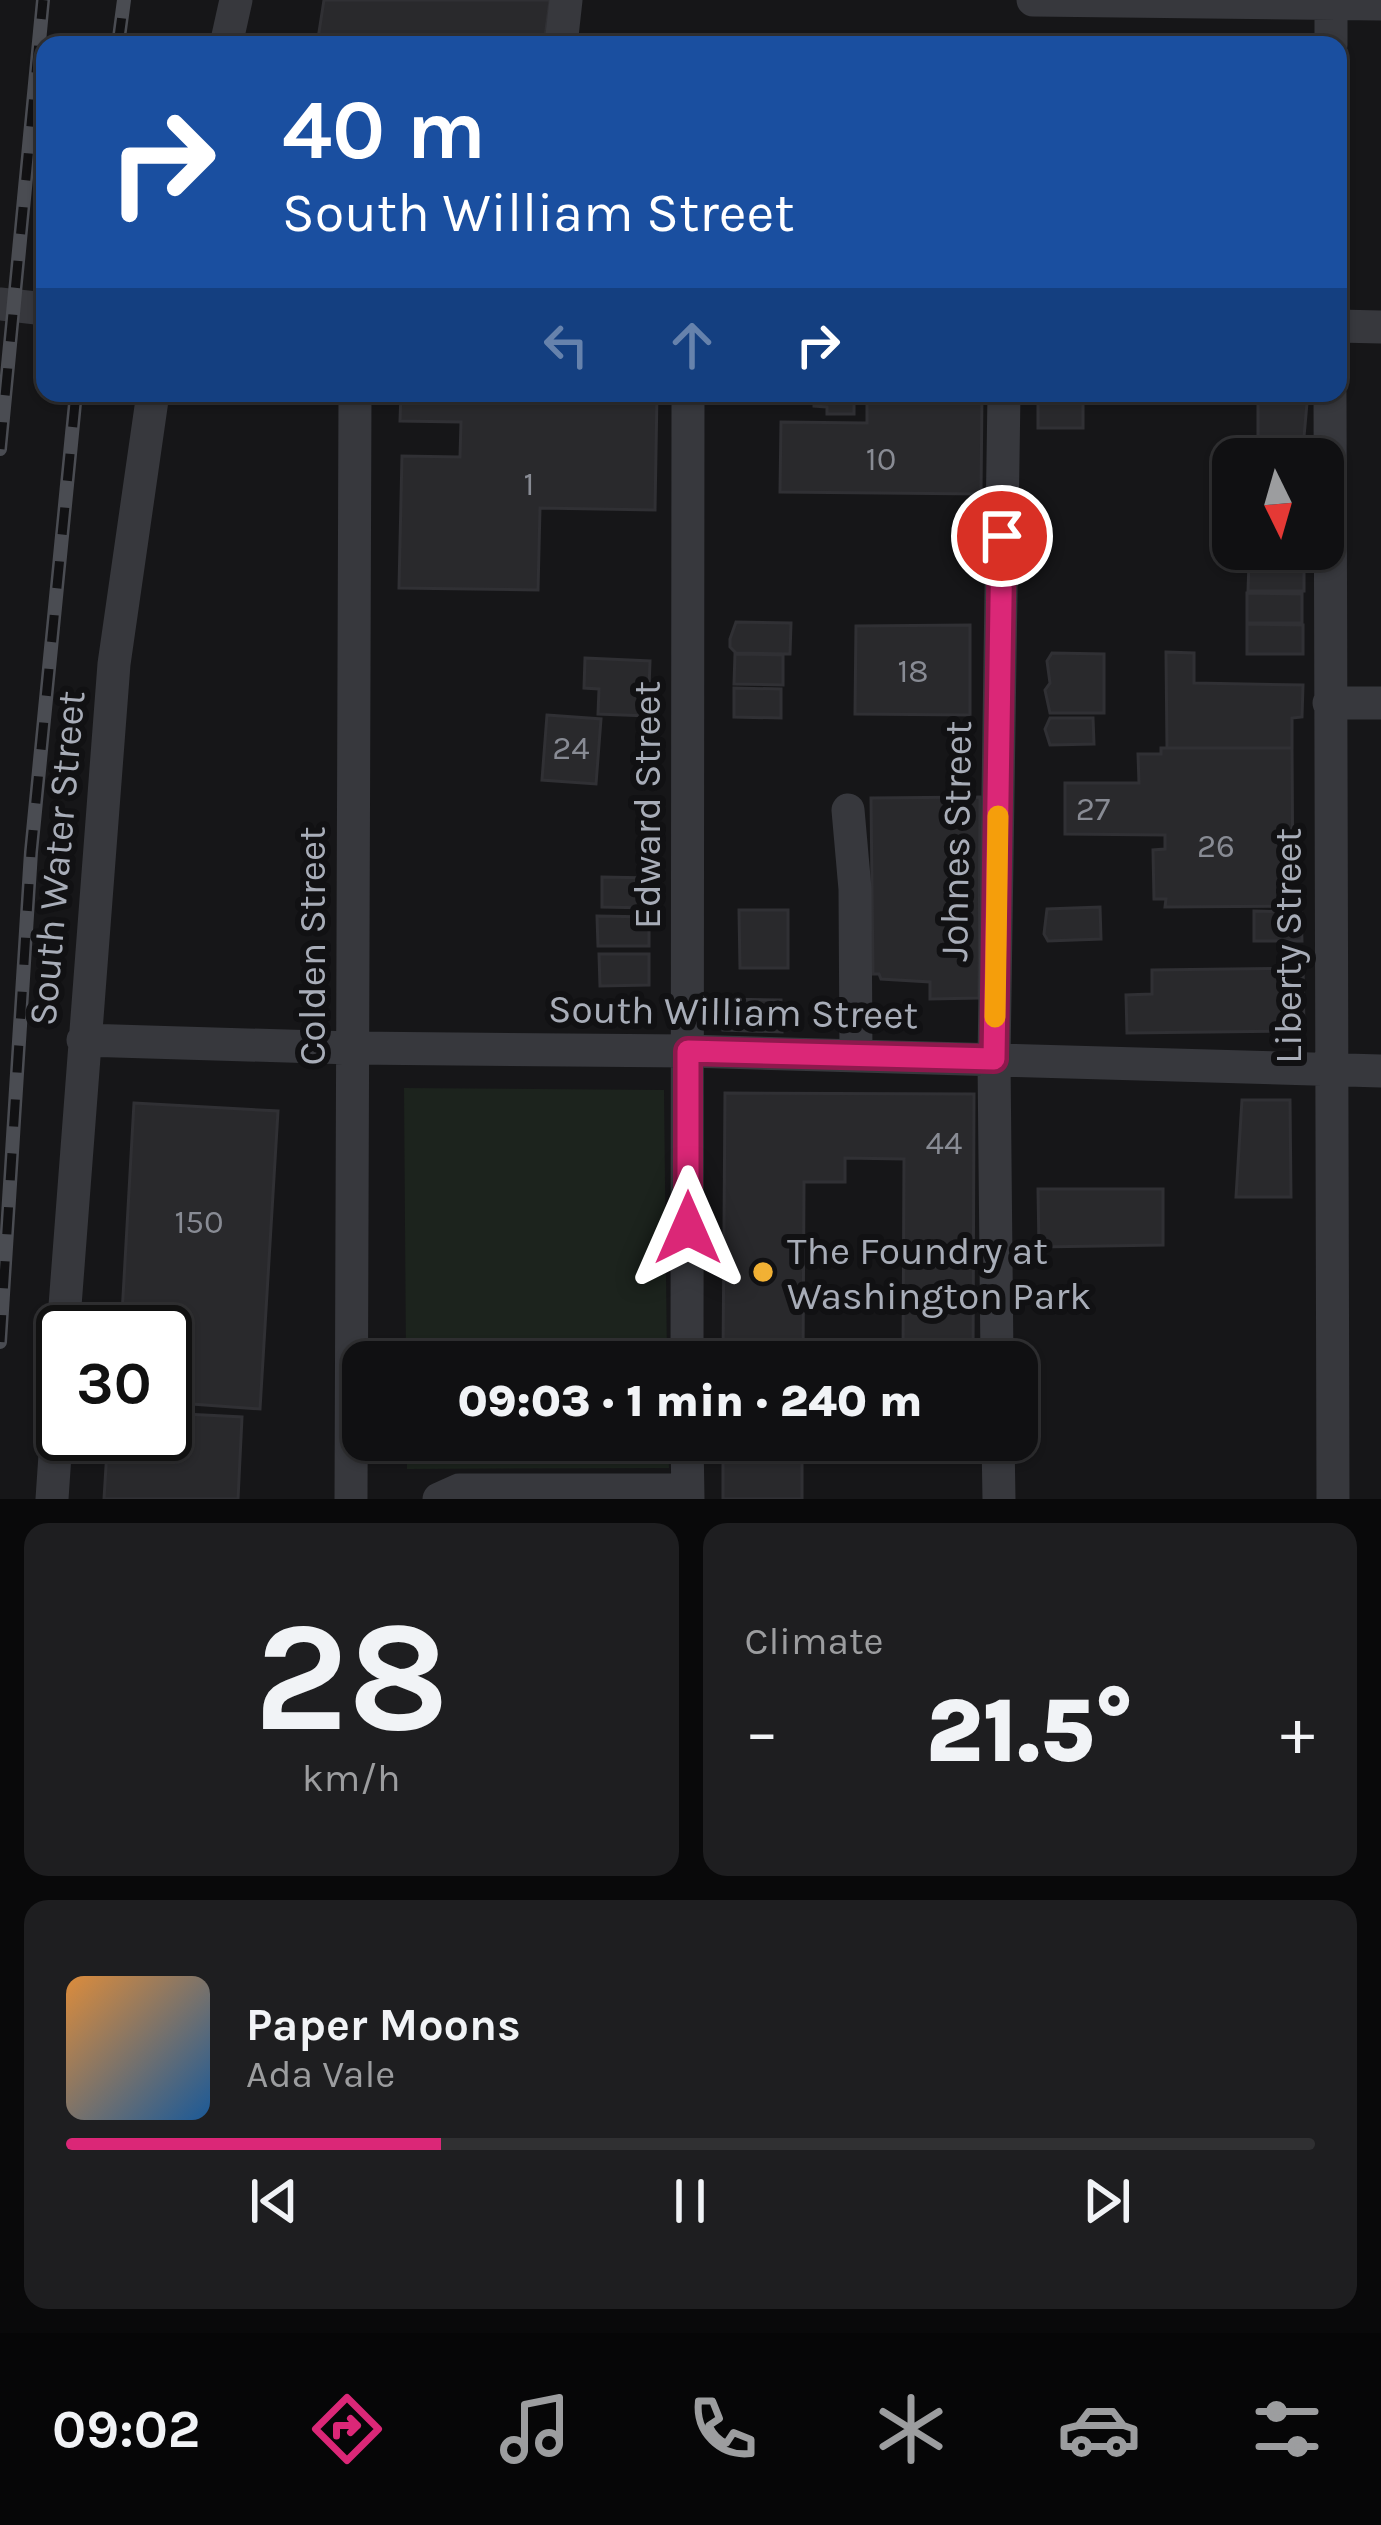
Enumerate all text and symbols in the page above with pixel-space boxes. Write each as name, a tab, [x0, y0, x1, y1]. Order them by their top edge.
text: 40 m	[282, 81, 486, 179]
icon: right	[84, 84, 240, 240]
text: South William Street	[282, 181, 795, 245]
icon: left	[533, 312, 599, 378]
icon: ahead	[659, 312, 725, 378]
icon: right	[785, 312, 851, 378]
north arrow	[1212, 438, 1344, 570]
map controls	[1212, 438, 1344, 570]
house number: 10	[866, 440, 896, 478]
house number: 1	[524, 465, 534, 503]
pin	[951, 485, 1053, 587]
icon: arrive	[969, 503, 1035, 569]
house number: 18	[897, 652, 929, 690]
street label: Edward Street	[624, 681, 670, 929]
street label: South Water Street	[19, 689, 95, 1028]
street label: Johnes Street	[931, 720, 981, 962]
house number: 24	[552, 729, 590, 767]
house number: 27	[1076, 790, 1110, 828]
street label: Colden Street	[289, 826, 335, 1066]
house number: 26	[1197, 827, 1235, 865]
street label: Liberty Street	[1265, 828, 1311, 1064]
street label: South William Street	[548, 986, 918, 1038]
house number: 44	[926, 1124, 962, 1162]
position arrow	[625, 1165, 751, 1291]
house number: 150	[174, 1203, 224, 1241]
place label: The Foundry at Washington Park	[787, 1228, 1091, 1319]
marker: The Foundry at Washington Park	[750, 1259, 776, 1285]
speed limit sign: 30	[36, 1305, 192, 1461]
text: 09:03 · 1 min · 240 m	[458, 1375, 922, 1427]
text: 28	[254, 1586, 449, 1768]
text: Climate	[745, 1618, 884, 1664]
text: 21.5°	[926, 1678, 1134, 1784]
text: −	[745, 1693, 779, 1771]
text: +	[1280, 1693, 1315, 1771]
text: km/h	[302, 1755, 401, 1801]
text: Paper Moons	[246, 1999, 521, 2051]
text: Ada Vale	[246, 2051, 395, 2097]
icon: previous	[241, 2168, 307, 2234]
icon: pause	[657, 2168, 723, 2234]
icon: next	[1074, 2168, 1140, 2234]
icon: directions	[305, 2387, 389, 2471]
icon: music	[493, 2387, 577, 2471]
icon: phone	[681, 2387, 765, 2471]
icon: climate	[869, 2387, 953, 2471]
icon: car	[1057, 2387, 1141, 2471]
icon: filters	[1245, 2387, 1329, 2471]
text: 09:02	[52, 2397, 201, 2461]

